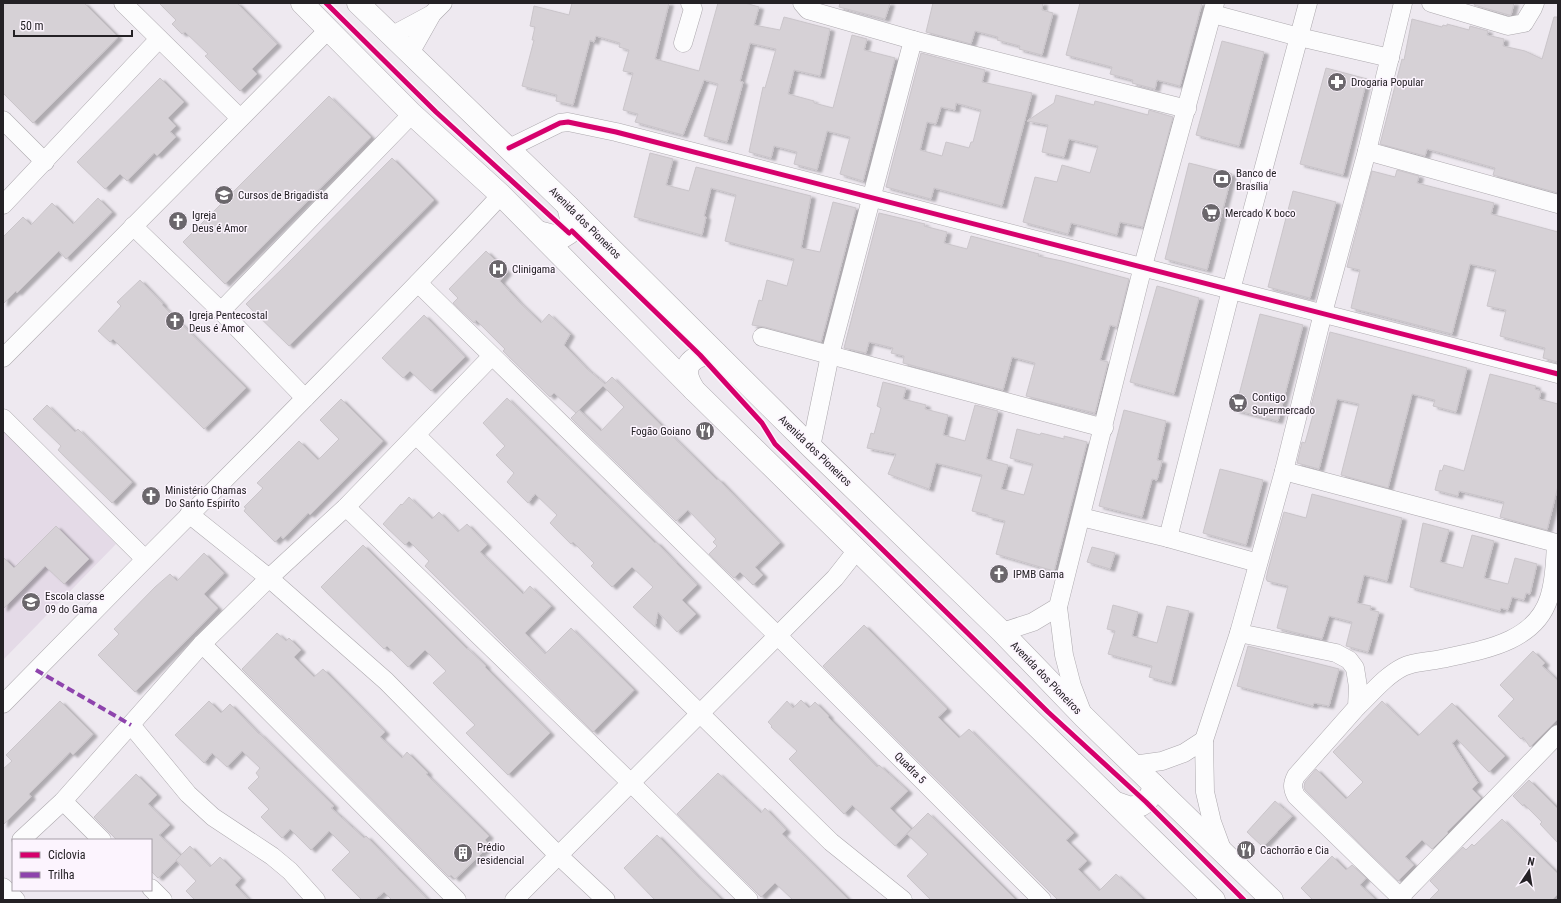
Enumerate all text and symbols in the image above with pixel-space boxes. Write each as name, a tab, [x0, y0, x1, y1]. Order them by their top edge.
scale bar	[14, 12, 132, 38]
text: 50 m	[20, 19, 44, 33]
pharmacy icon: Drogaria Popular	[1326, 71, 1348, 93]
place label: Drogaria Popular	[1351, 76, 1424, 89]
place label: Banco de Brasília	[1236, 167, 1276, 193]
bank icon: Banco de Brasília	[1211, 168, 1233, 190]
school or university icon: Cursos de Brigadista	[213, 184, 235, 206]
street label: Avenida dos Pioneiros	[546, 184, 624, 262]
place label: Cursos de Brigadista	[238, 189, 328, 202]
supermarket icon: Mercado K boco	[1200, 202, 1222, 224]
place label: Mercado K boco	[1225, 207, 1296, 220]
place label: Igreja Deus é Amor	[192, 209, 248, 235]
church icon: Igreja Deus é Amor	[167, 210, 189, 232]
hospital icon: Clinigama	[487, 258, 509, 280]
place label: Clinigama	[512, 263, 555, 276]
place label: Igreja Pentecostal Deus é Amor	[189, 309, 267, 335]
church icon: Igreja Pentecostal Deus é Amor	[164, 310, 186, 332]
place label: Contigo Supermercado	[1252, 391, 1315, 417]
supermarket icon: Contigo Supermercado	[1227, 392, 1249, 414]
street label: Avenida dos Pioneiros	[776, 413, 854, 489]
restaurant icon: Fogão Goiano	[694, 420, 716, 442]
place label: Fogão Goiano	[631, 425, 691, 438]
place label: Ministério Chamas Do Santo Espiríto	[165, 484, 246, 510]
church icon: Ministério Chamas Do Santo Espiríto	[140, 485, 162, 507]
church icon: IPMB Gama	[988, 563, 1010, 585]
place label: IPMB Gama	[1013, 568, 1064, 581]
place label: Escola classe 09 do Gama	[45, 590, 104, 616]
school or university icon: Escola classe 09 do Gama	[20, 591, 42, 613]
street label: Avenida dos Pioneiros	[1008, 639, 1084, 717]
street label: Quadra 5	[892, 750, 928, 786]
legend	[12, 839, 152, 891]
restaurant icon: Cachorrão e Cia	[1235, 839, 1257, 861]
place label: Prédio residencial	[477, 841, 524, 867]
building icon: Prédio residencial	[452, 842, 474, 864]
place label: Cachorrão e Cia	[1260, 844, 1329, 857]
text: Ciclovia	[48, 848, 86, 862]
north arrow	[1509, 851, 1549, 891]
text: N	[1526, 855, 1536, 869]
text: Trilha	[48, 868, 75, 882]

